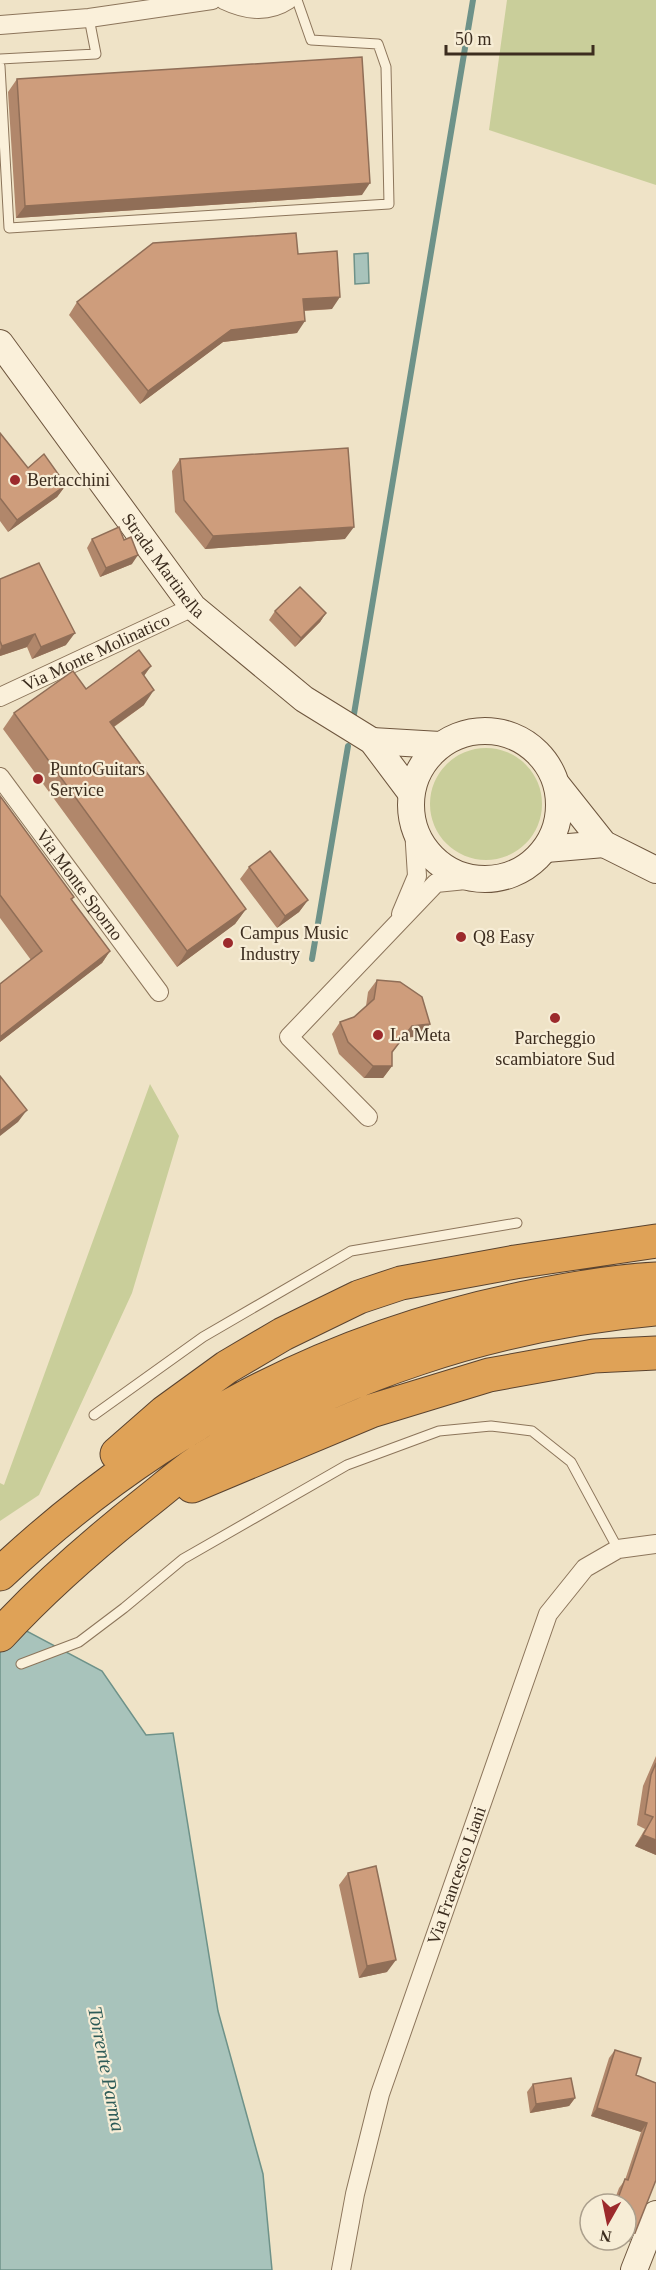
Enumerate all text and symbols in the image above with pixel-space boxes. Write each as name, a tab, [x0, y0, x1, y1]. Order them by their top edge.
scale bar	[446, 18, 593, 56]
text: 50 m	[455, 29, 492, 49]
place label: Bertacchini	[27, 470, 110, 490]
marker: Bertacchini	[8, 473, 22, 487]
street label: Strada Martinella	[118, 509, 208, 622]
street label: Via Monte Molinatico	[19, 609, 173, 695]
place label: PuntoGuitars Service	[50, 759, 145, 800]
marker: PuntoGuitars Service	[31, 772, 45, 786]
street label: Via Monte Sporno	[32, 825, 127, 944]
place label: Campus Music Industry	[240, 923, 349, 964]
place label: Q8 Easy	[473, 927, 535, 947]
marker: Q8 Easy	[454, 930, 468, 944]
marker: Campus Music Industry	[221, 936, 235, 950]
marker: Parcheggio scambiatore Sud	[548, 1011, 562, 1025]
place label: La Meta	[390, 1025, 450, 1045]
marker: La Meta	[371, 1028, 385, 1042]
place label: Parcheggio scambiatore Sud	[495, 1028, 615, 1069]
street label: Via Francesco Liani	[423, 1804, 490, 1947]
water label: Torrente Parma	[84, 2005, 130, 2133]
north arrow	[578, 2192, 638, 2252]
text: N	[598, 2227, 613, 2246]

